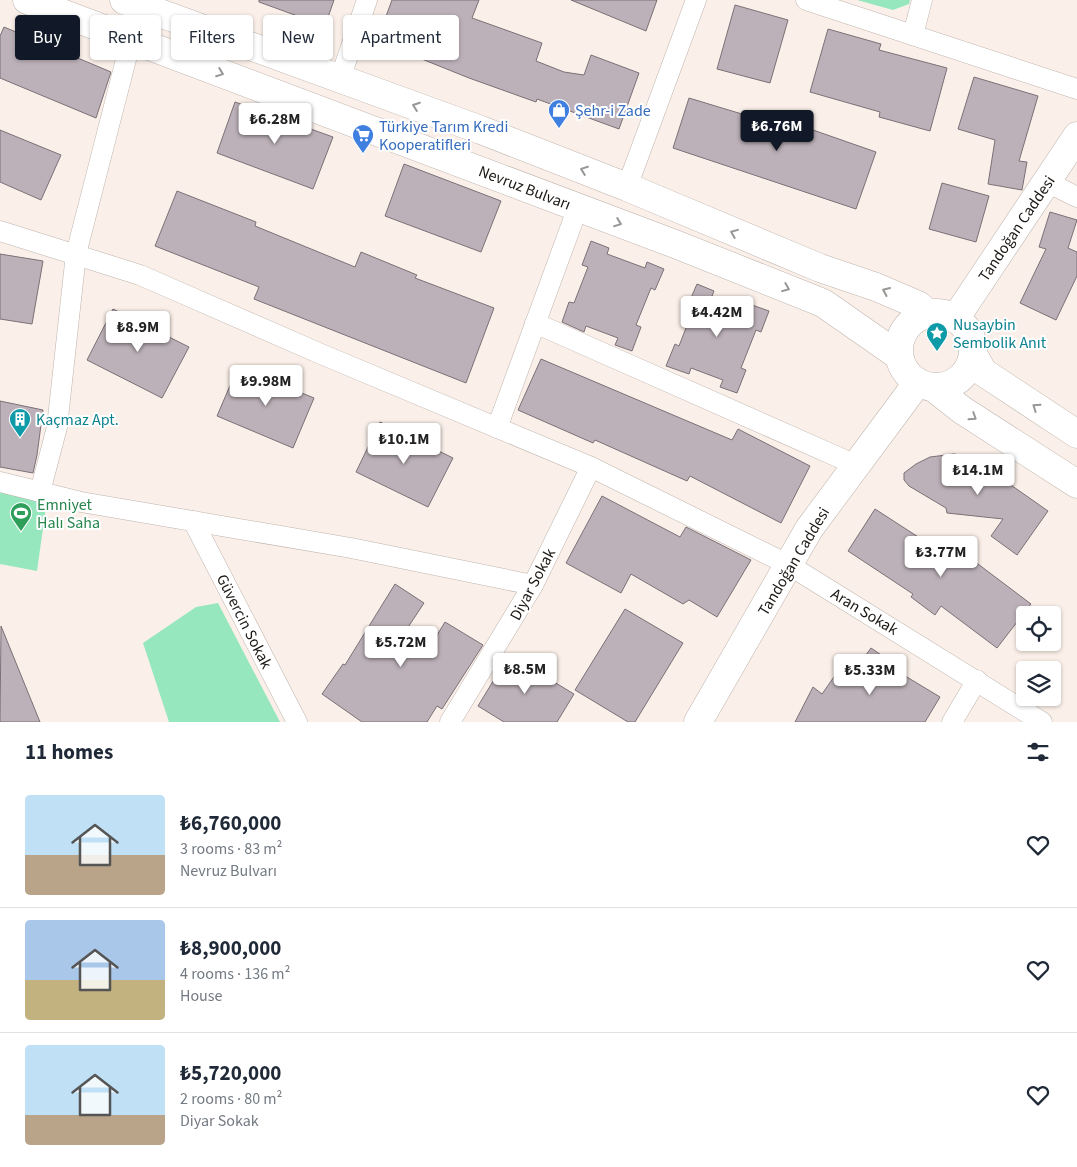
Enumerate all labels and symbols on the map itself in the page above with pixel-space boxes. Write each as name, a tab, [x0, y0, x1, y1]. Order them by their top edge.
one-way arrow	[215, 67, 224, 77]
shop icon: Şehr-i Zade	[547, 98, 571, 129]
place label: Şehr-i Zade	[575, 100, 651, 122]
pin: ₺6.28M	[234, 102, 316, 145]
one-way arrow	[412, 102, 421, 112]
pin: ₺6.76M	[736, 110, 818, 152]
place label: Türkiye Tarım Kredi Kooperatifleri	[379, 116, 508, 156]
supermarket icon: Türkiye Tarım Kredi Kooperatifleri	[351, 123, 375, 154]
street label: Nevruz Bulvarı	[475, 160, 574, 216]
one-way arrow	[580, 166, 589, 176]
street label: Tandoğan Caddesi	[973, 171, 1060, 286]
one-way arrow	[613, 216, 622, 227]
one-way arrow	[730, 228, 739, 239]
one-way arrow	[781, 282, 790, 292]
one-way arrow	[882, 286, 891, 297]
pin: ₺4.42M	[676, 296, 758, 338]
pin: ₺8.9M	[103, 310, 173, 353]
place label: Nusaybin Sembolik Anıt	[953, 314, 1047, 354]
place icon: Nusaybin Sembolik Anıt	[925, 321, 949, 352]
pin: ₺9.98M	[225, 364, 307, 407]
one-way arrow	[1033, 404, 1042, 413]
building icon: Kaçmaz Apt.	[8, 407, 32, 438]
place label: Kaçmaz Apt.	[36, 409, 119, 431]
one-way arrow	[968, 411, 977, 421]
pin: ₺10.1M	[363, 422, 445, 465]
pin: ₺14.1M	[937, 454, 1019, 496]
place label: Emniyet Halı Saha	[37, 494, 100, 534]
sports icon: Emniyet Halı Saha	[9, 501, 33, 532]
street label: Tandoğan Caddesi	[753, 503, 835, 620]
pin: ₺3.77M	[900, 536, 982, 578]
street label: Diyar Sokak	[505, 544, 561, 624]
street label: Güvercin Sokak	[211, 570, 277, 673]
street label: Aran Sokak	[827, 583, 902, 641]
pin: ₺5.72M	[360, 626, 442, 668]
pin: ₺8.5M	[490, 652, 560, 695]
pin: ₺5.33M	[829, 654, 911, 696]

